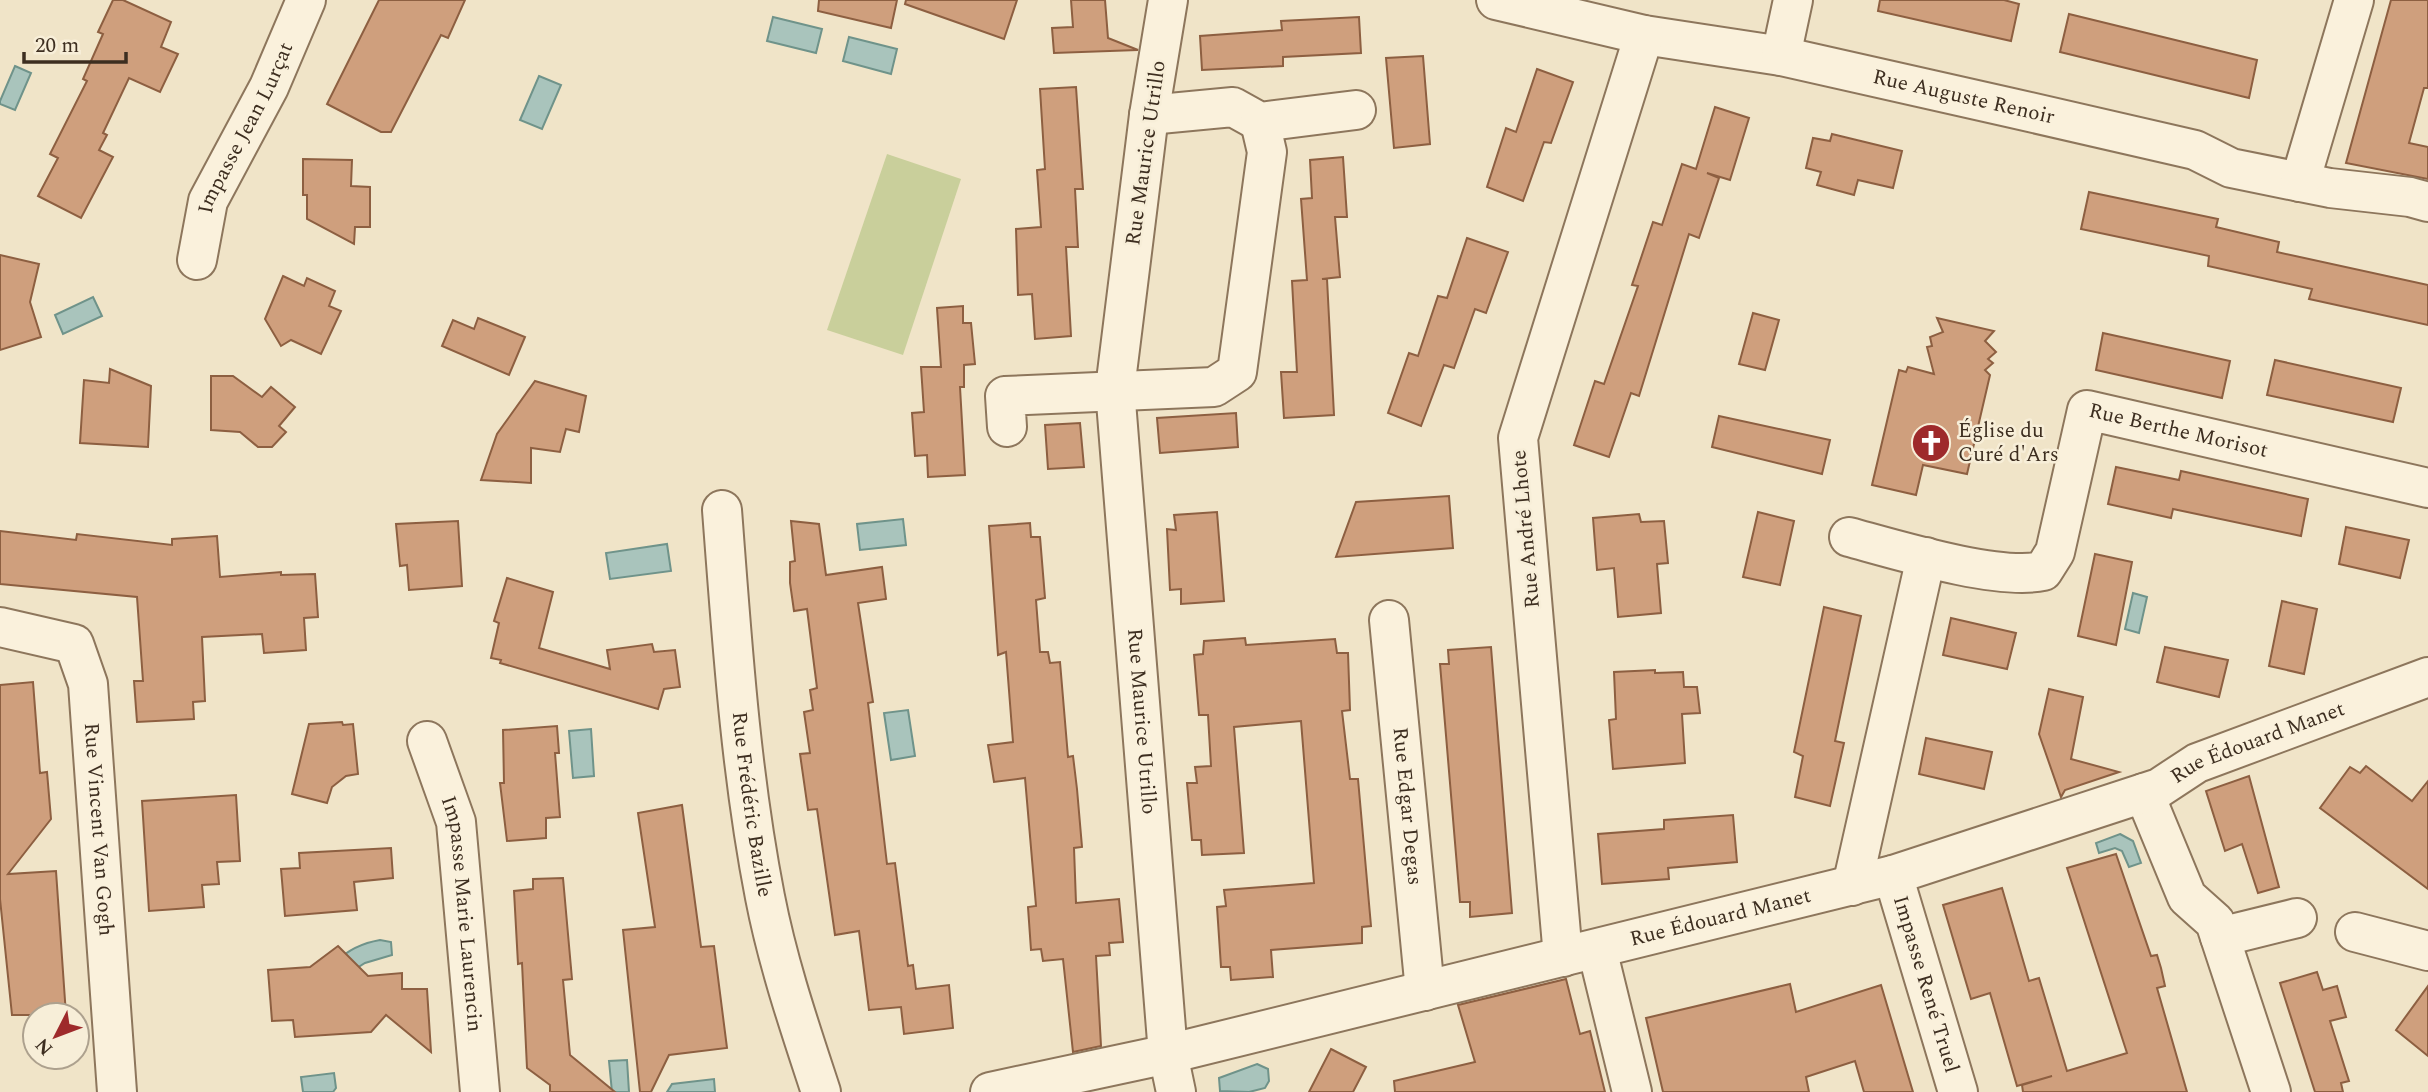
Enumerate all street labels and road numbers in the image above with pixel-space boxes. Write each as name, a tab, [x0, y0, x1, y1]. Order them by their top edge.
street label: Impasse Jean Lurçat	[190, 37, 302, 216]
street label: Rue Maurice Utrillo	[1117, 58, 1175, 248]
street label: Rue Auguste Renoir	[1870, 61, 2058, 133]
street label: Rue Berthe Morisot	[2086, 395, 2271, 467]
street label: Rue André Lhote	[1503, 448, 1549, 610]
street label: Rue Maurice Utrillo	[1118, 627, 1165, 816]
street label: Rue Édouard Manet	[2164, 693, 2349, 792]
street label: Rue Frédéric Bazille	[723, 710, 781, 900]
street label: Rue Vincent Van Gogh	[75, 722, 122, 937]
street label: Rue Edgar Degas	[1383, 726, 1431, 887]
street label: Impasse Marie Laurencin	[432, 791, 491, 1033]
street label: Rue Édouard Manet	[1626, 880, 1814, 955]
street label: Impasse René Truel	[1884, 892, 1967, 1077]

